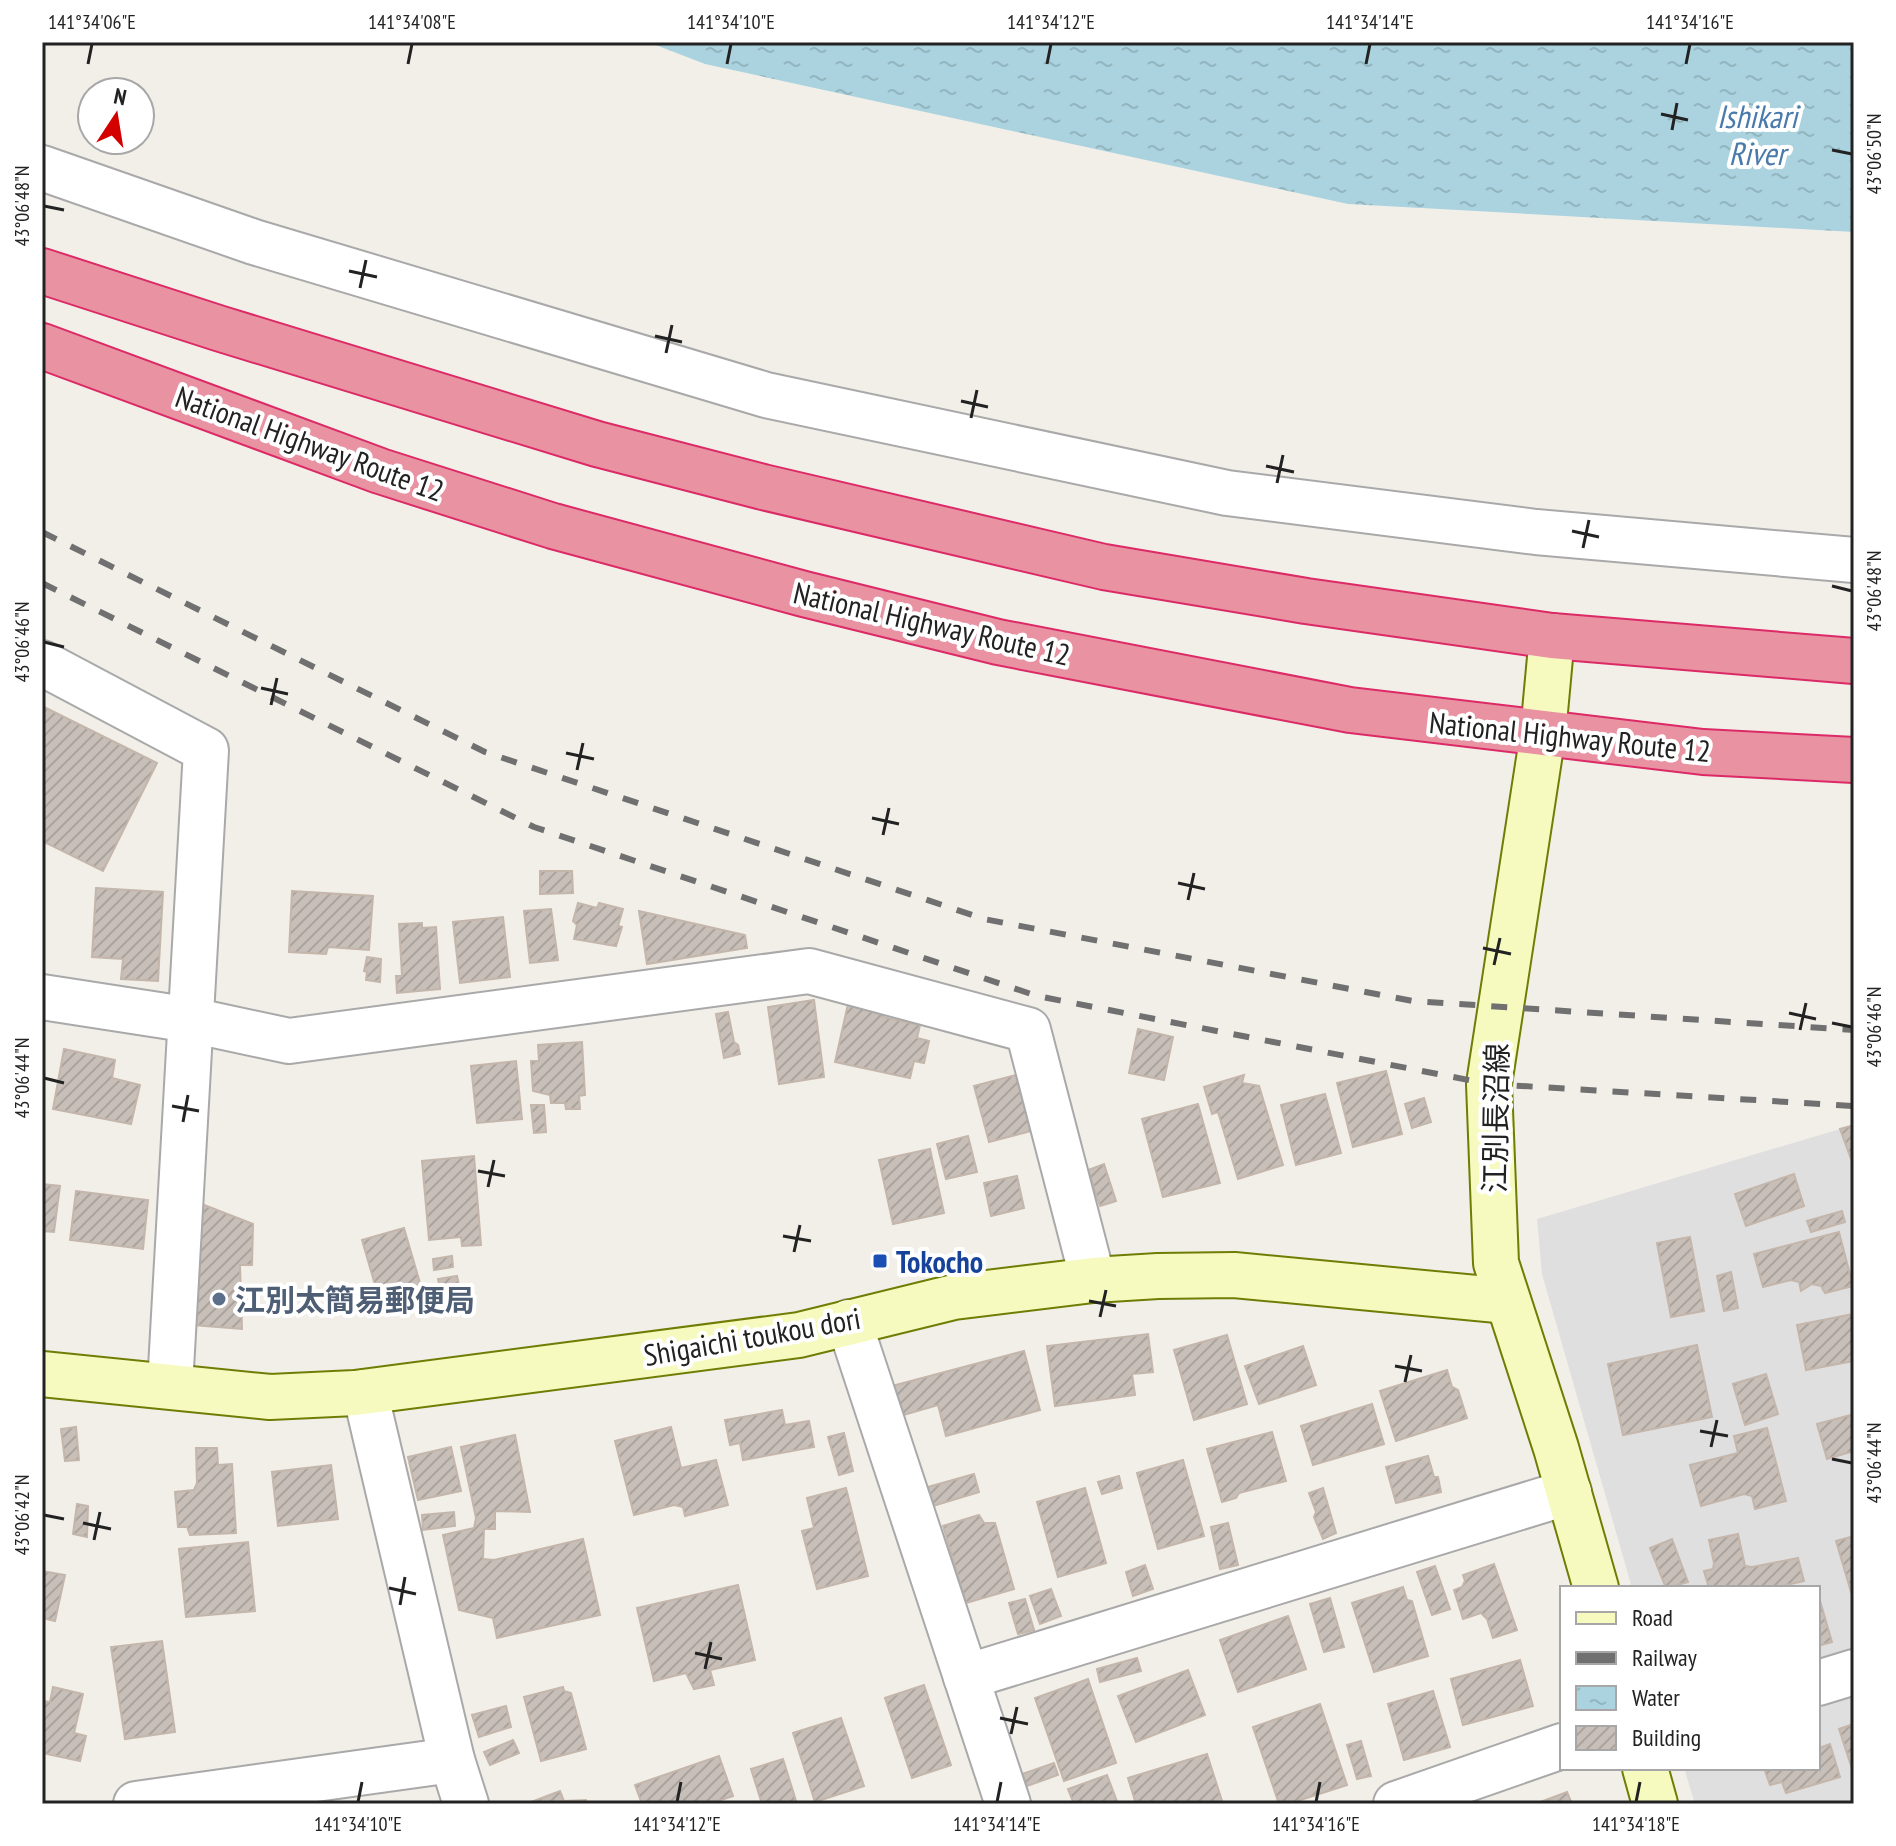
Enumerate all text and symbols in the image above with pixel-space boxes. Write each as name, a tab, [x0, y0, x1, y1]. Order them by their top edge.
text: 141°34'06"E	[48, 9, 136, 35]
text: 141°34'08"E	[368, 9, 456, 35]
text: 141°34'10"E	[687, 9, 775, 35]
text: 141°34'12"E	[1007, 9, 1095, 35]
text: 141°34'14"E	[1326, 9, 1414, 35]
text: 141°34'16"E	[1646, 9, 1734, 35]
north arrow	[76, 76, 156, 156]
text: N	[111, 82, 129, 111]
water label: Ishikari River	[1717, 95, 1801, 174]
text: 43°06'50"N	[1861, 114, 1887, 194]
text: 43°06'48"N	[9, 166, 35, 246]
street label: National Highway Route 12	[171, 376, 449, 510]
text: 43°06'48"N	[1861, 551, 1887, 631]
street label: National Highway Route 12	[790, 572, 1074, 674]
text: 43°06'46"N	[9, 602, 35, 682]
street label: National Highway Route 12	[1427, 702, 1713, 770]
text: 43°06'46"N	[1861, 987, 1887, 1067]
text: 43°06'44"N	[9, 1038, 35, 1118]
street label: 江別長沼線	[1474, 1043, 1516, 1193]
place label: Tokocho	[896, 1242, 983, 1281]
marker: Tokocho	[871, 1252, 889, 1270]
place label: 江別太簡易郵便局	[235, 1280, 475, 1319]
marker: 江別太簡易郵便局	[210, 1290, 228, 1308]
street label: Shigaichi toukou dori	[641, 1298, 863, 1374]
text: 43°06'44"N	[1861, 1423, 1887, 1503]
text: 43°06'42"N	[9, 1475, 35, 1555]
legend	[1560, 1586, 1820, 1770]
text: Road	[1632, 1602, 1673, 1633]
text: Railway	[1632, 1642, 1697, 1673]
text: Water	[1632, 1682, 1680, 1713]
text: Building	[1632, 1722, 1701, 1753]
text: 141°34'10"E	[314, 1811, 402, 1837]
text: 141°34'12"E	[633, 1811, 721, 1837]
text: 141°34'14"E	[953, 1811, 1041, 1837]
text: 141°34'16"E	[1272, 1811, 1360, 1837]
text: 141°34'18"E	[1592, 1811, 1680, 1837]

